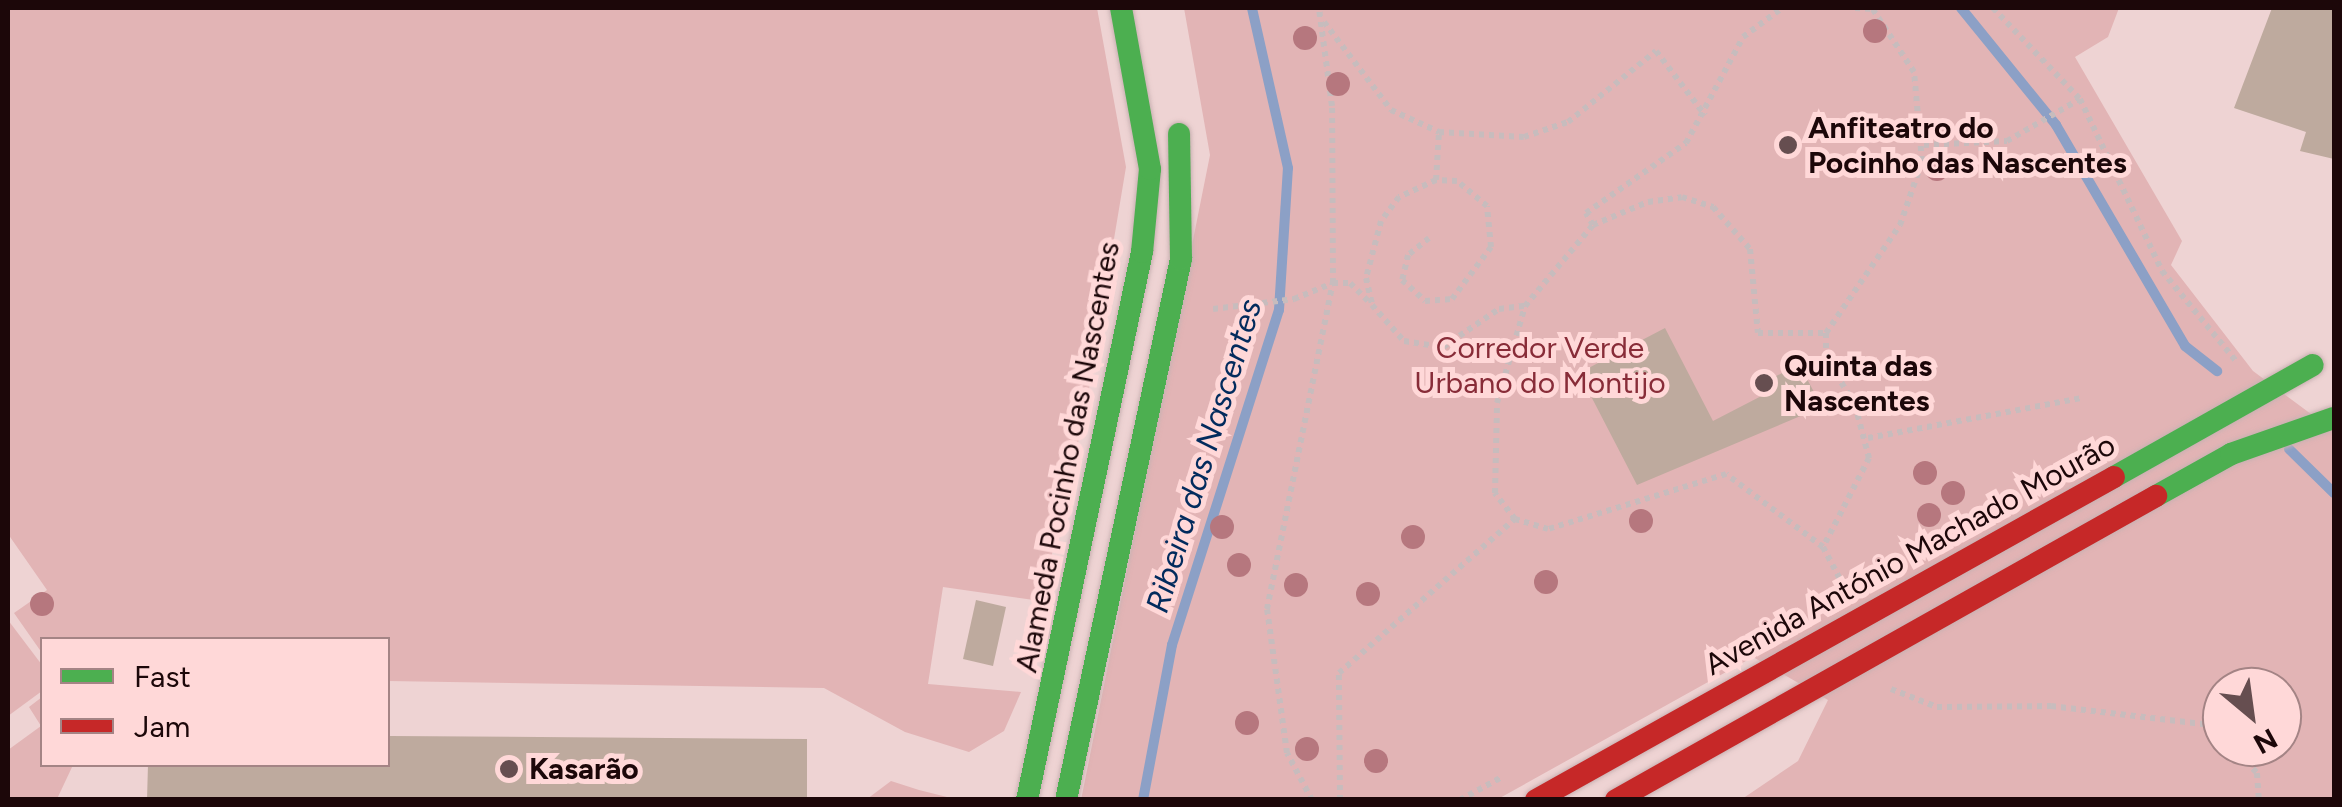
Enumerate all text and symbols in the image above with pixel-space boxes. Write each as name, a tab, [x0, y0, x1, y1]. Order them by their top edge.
place label: Anfiteatro do Pocinho das Nascentes	[1808, 110, 2127, 180]
marker: Anfiteatro do Pocinho das Nascentes	[1777, 134, 1799, 156]
street label: Alameda Pocinho das Nascentes	[1009, 239, 1127, 675]
water label: Ribeira das Nascentes	[1138, 295, 1270, 617]
park label: Corredor Verde Urbano do Montijo	[1414, 330, 1666, 400]
place label: Quinta das Nascentes	[1784, 348, 1932, 418]
marker: Quinta das Nascentes	[1753, 372, 1775, 394]
street label: Avenida António Machado Mourão	[1699, 427, 2121, 683]
legend	[40, 637, 390, 767]
text: Fast	[134, 658, 191, 695]
north arrow	[2202, 667, 2302, 767]
text: Jam	[134, 708, 190, 745]
text: N	[2248, 721, 2283, 762]
place label: Kasarão	[529, 751, 639, 787]
marker: Kasarão	[498, 758, 520, 780]

